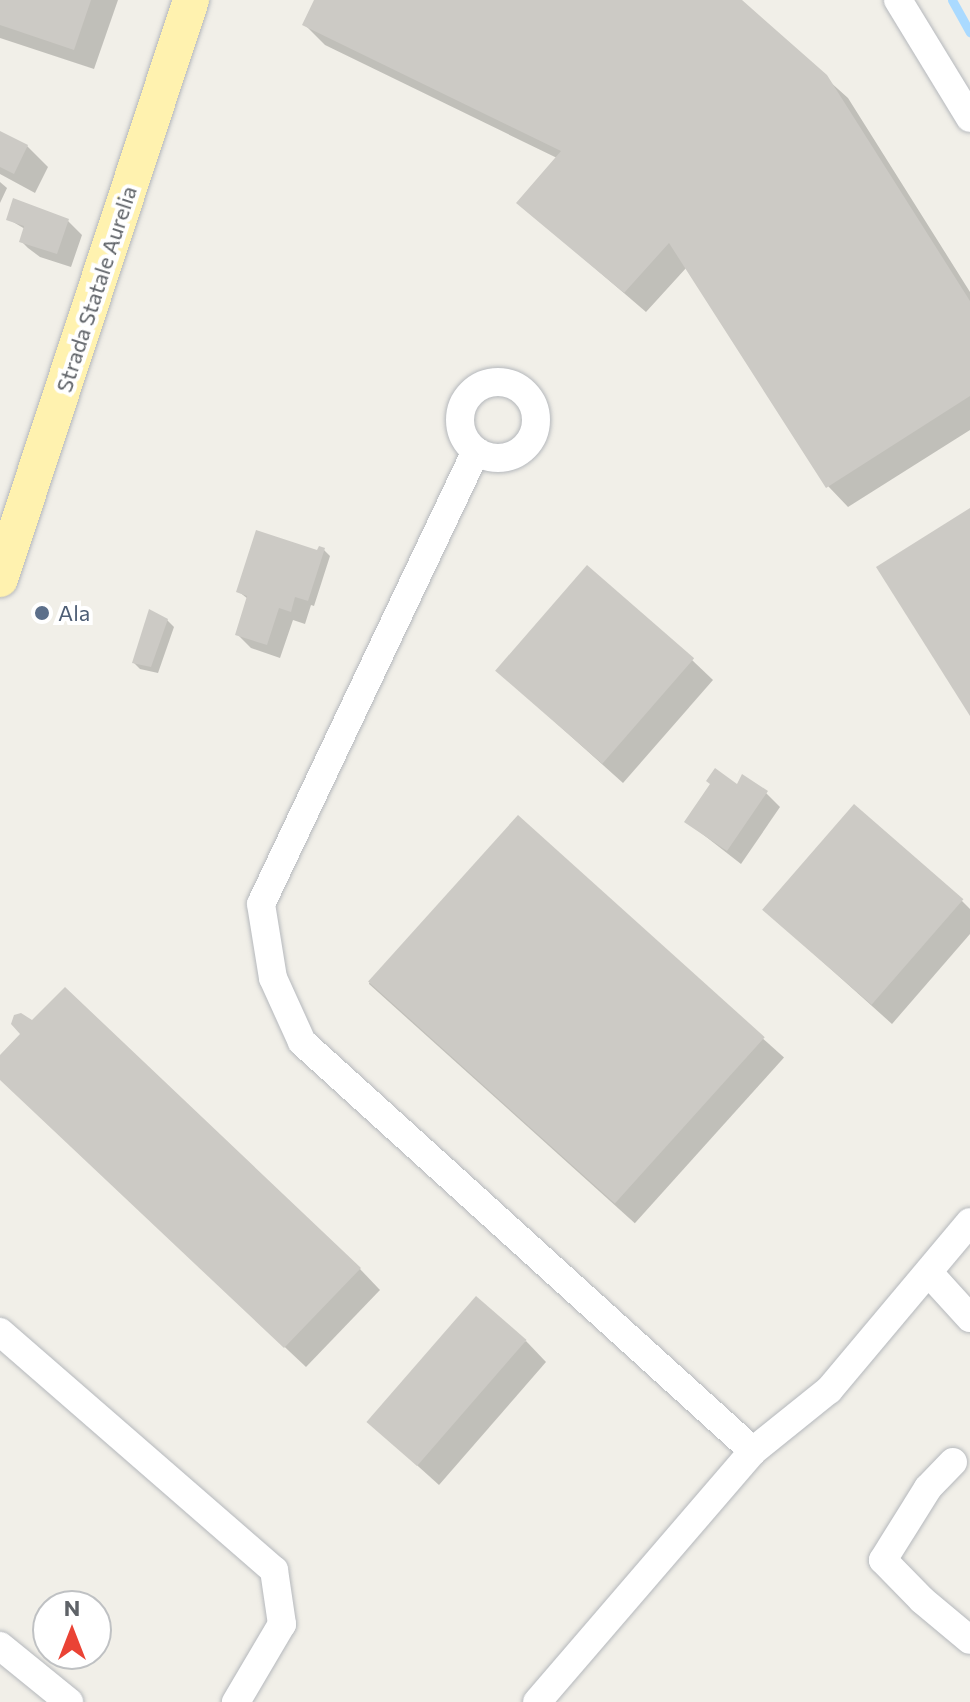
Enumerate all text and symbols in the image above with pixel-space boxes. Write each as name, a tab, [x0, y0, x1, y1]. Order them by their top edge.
street label: Strada Statale Aurelia	[50, 183, 142, 395]
place label: Ala	[58, 600, 90, 626]
marker: Ala	[33, 604, 51, 622]
north arrow	[32, 1590, 112, 1670]
text: N	[64, 1594, 80, 1621]

